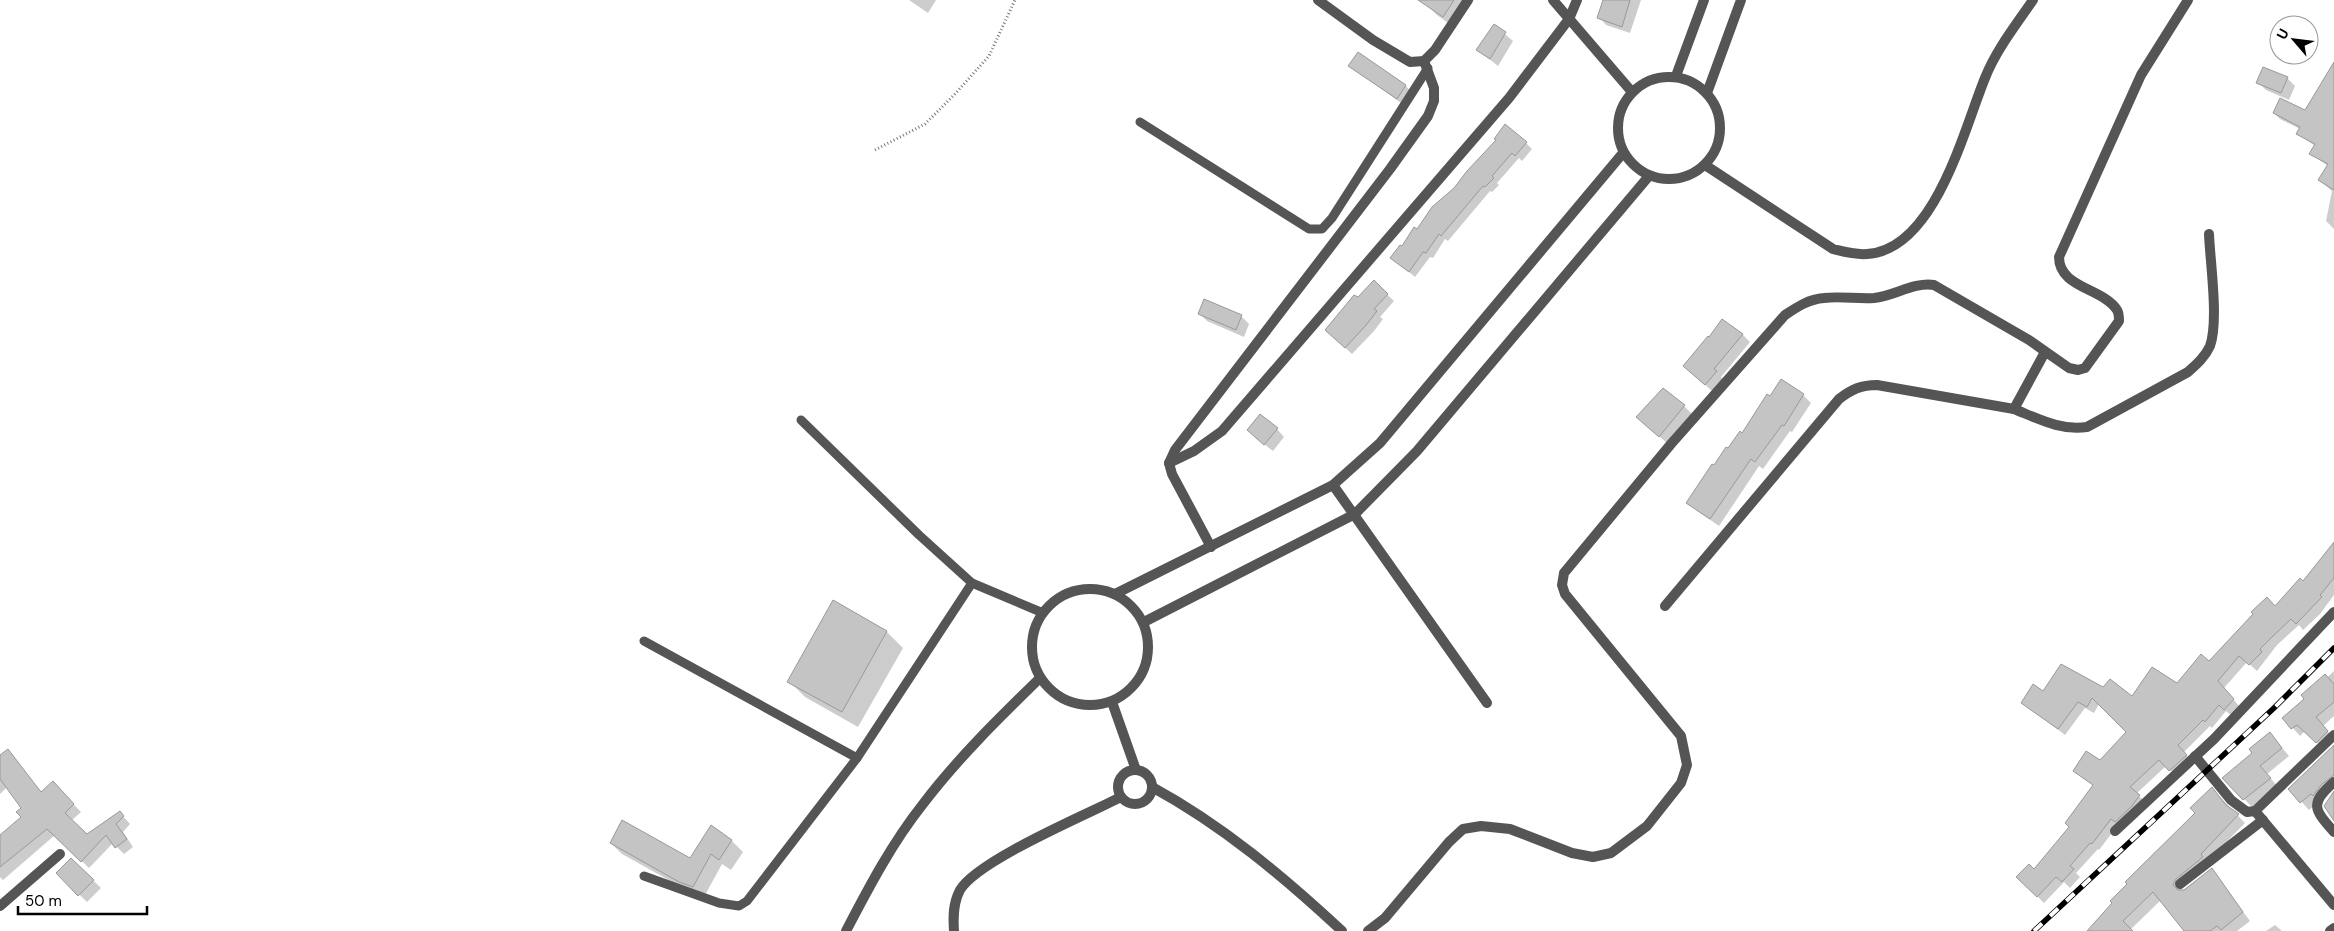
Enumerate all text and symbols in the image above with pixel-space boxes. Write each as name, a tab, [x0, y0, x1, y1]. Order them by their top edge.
north arrow	[2269, 15, 2319, 65]
text: U	[2272, 25, 2293, 42]
scale bar	[18, 884, 146, 916]
text: 50 m	[25, 891, 62, 911]

